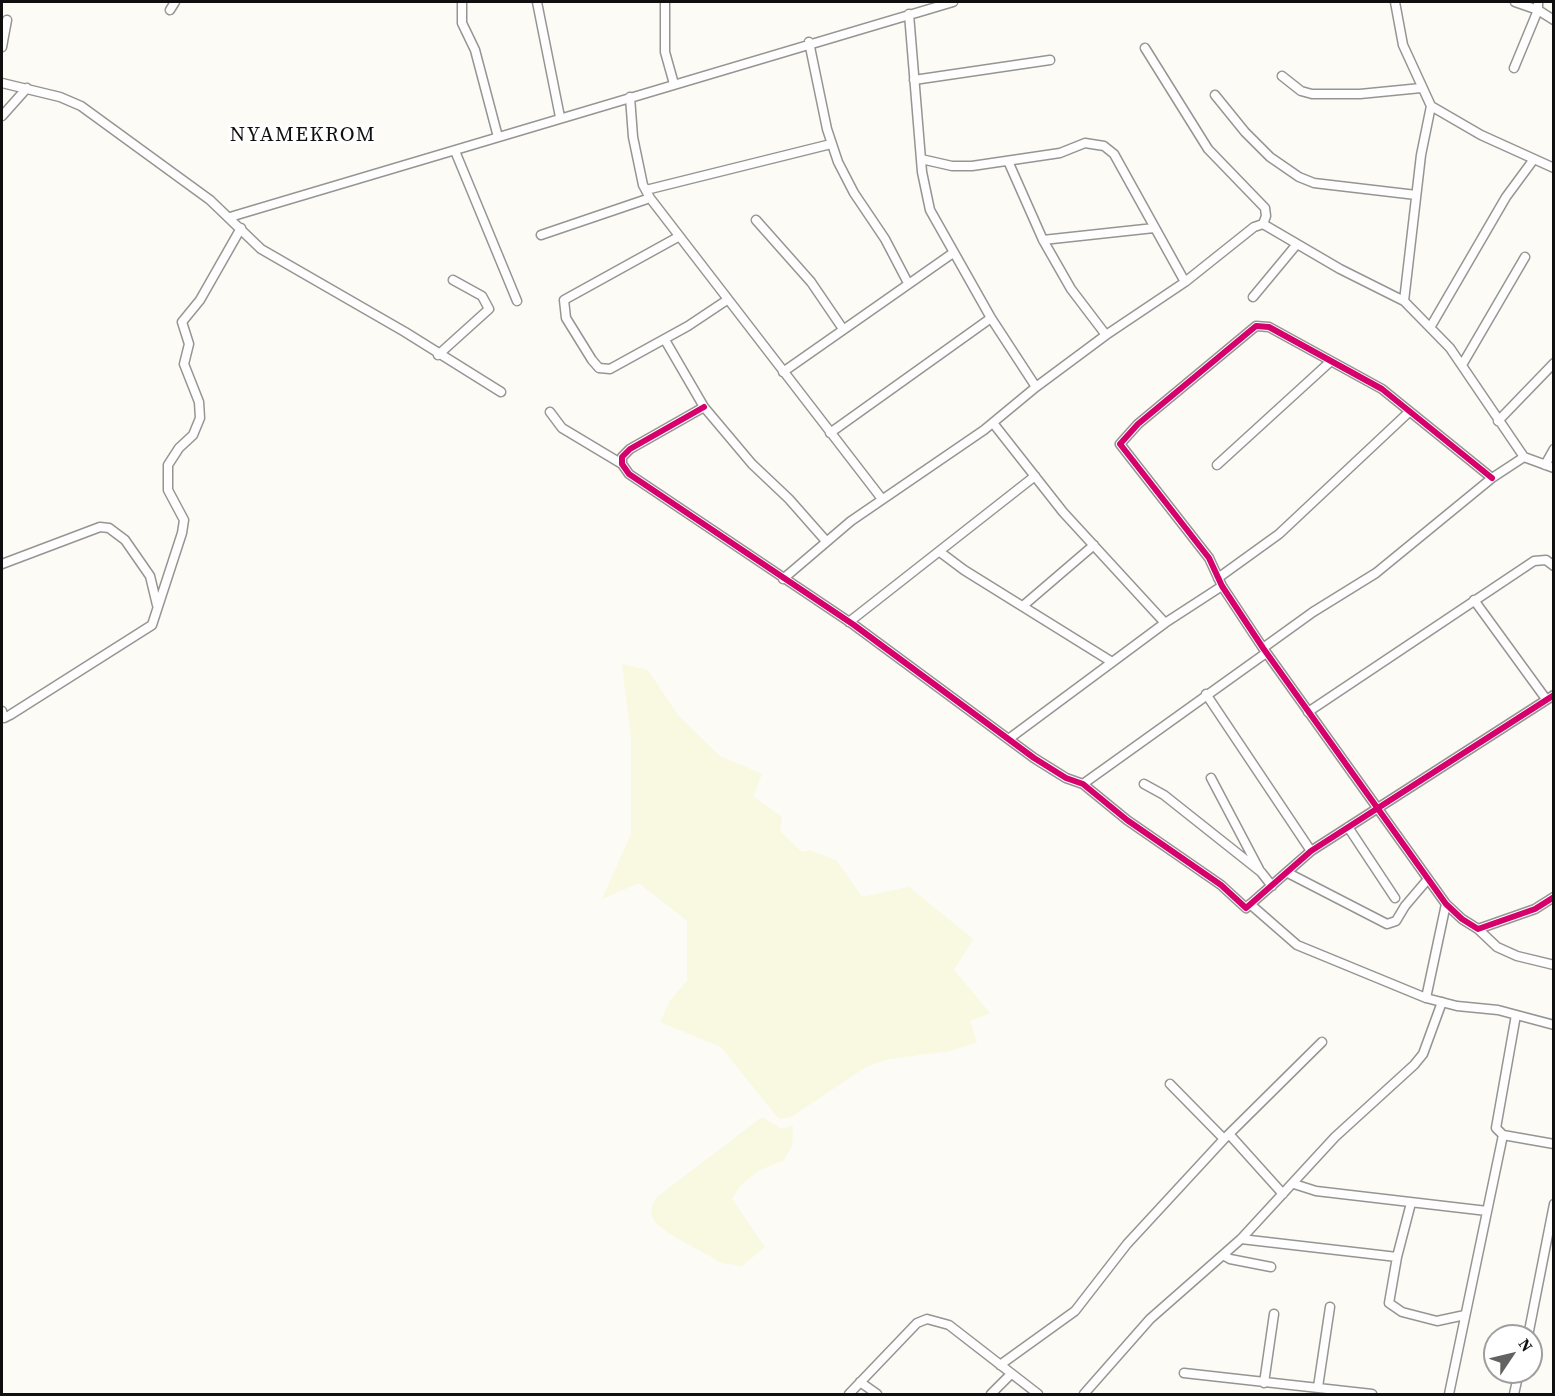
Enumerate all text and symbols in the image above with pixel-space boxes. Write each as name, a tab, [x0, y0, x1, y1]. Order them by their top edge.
district label: NYAMEKROM	[230, 123, 376, 149]
north arrow	[1483, 1324, 1543, 1384]
text: N	[1514, 1334, 1538, 1356]

